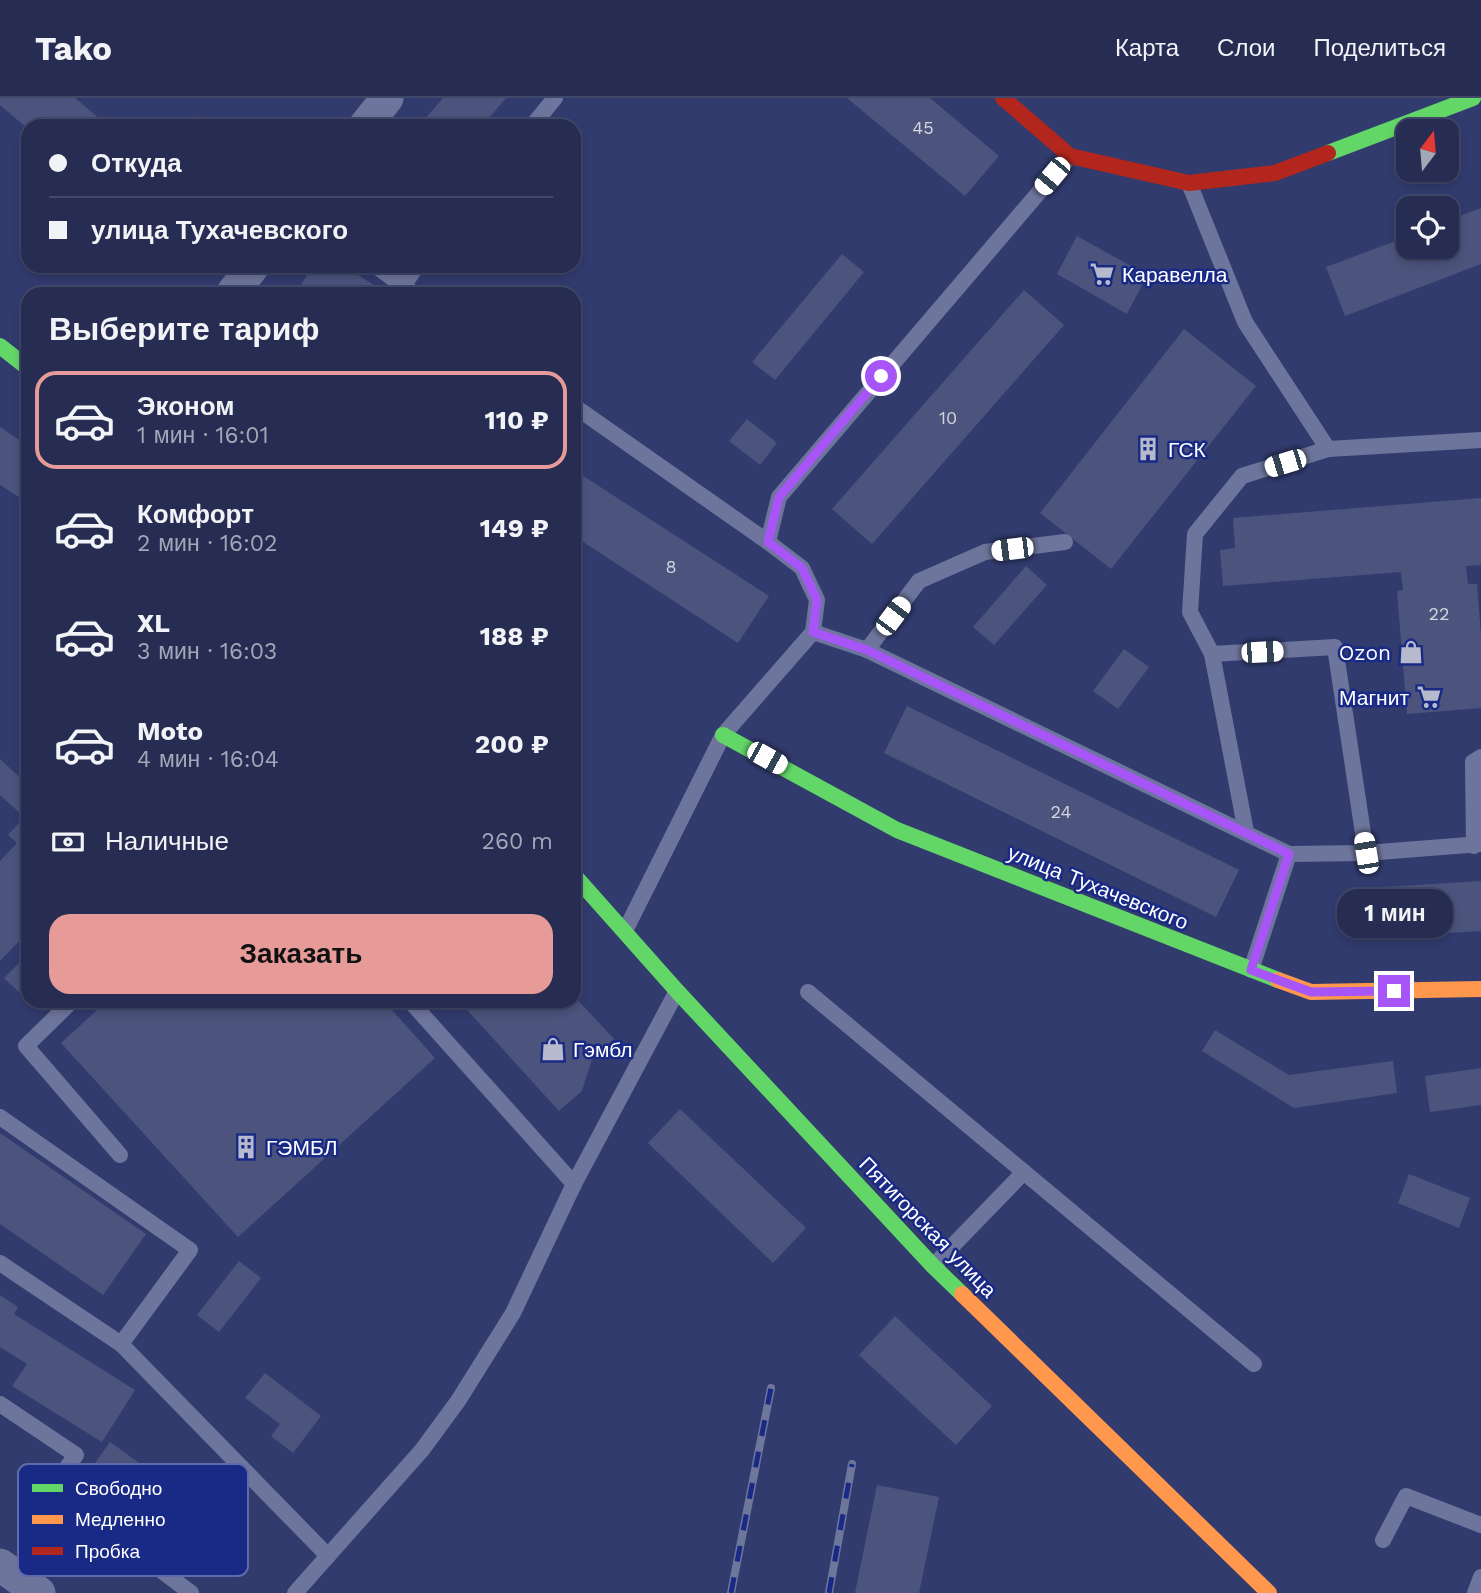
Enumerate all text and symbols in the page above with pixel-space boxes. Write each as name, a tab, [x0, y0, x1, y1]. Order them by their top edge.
text: Tako	[35, 29, 112, 68]
text: Карта	[1115, 34, 1179, 62]
text: Слои	[1217, 34, 1275, 62]
text: Поделиться	[1313, 34, 1446, 62]
house number: 45	[912, 117, 934, 138]
north arrow	[1396, 119, 1460, 182]
map controls	[1396, 119, 1459, 259]
text: Откуда	[91, 148, 182, 178]
car	[1031, 153, 1074, 199]
button: locate	[1396, 196, 1459, 259]
text: улица Тухачевского	[91, 215, 348, 245]
supermarket icon: Каравелла	[1088, 260, 1116, 288]
place label: Каравелла	[1122, 262, 1228, 287]
text: Выберите тариф	[49, 310, 320, 348]
route start	[865, 360, 897, 392]
icon: car	[53, 389, 116, 452]
text: Эконом	[137, 391, 235, 421]
text: 110 ₽	[485, 405, 549, 435]
house number: 10	[939, 407, 957, 428]
text: 1 мин · 16:01	[137, 422, 269, 449]
building icon: ГСК	[1134, 435, 1162, 463]
place label: ГСК	[1168, 437, 1207, 462]
car	[1262, 447, 1309, 479]
icon: car	[53, 497, 116, 560]
text: Комфорт	[137, 499, 254, 529]
text: 149 ₽	[480, 513, 549, 543]
text: 2 мин · 16:02	[137, 530, 278, 557]
car	[990, 536, 1035, 562]
house number: 8	[665, 556, 677, 577]
car	[872, 593, 915, 639]
house number: 22	[1429, 603, 1450, 624]
icon: car	[53, 605, 116, 668]
text: XL	[137, 608, 170, 638]
text: 188 ₽	[480, 621, 549, 651]
text: 3 мин · 16:03	[137, 638, 277, 665]
shop icon: Ozon	[1397, 638, 1425, 666]
car	[1241, 640, 1284, 664]
place label: Ozon	[1339, 640, 1391, 665]
supermarket icon: Магнит	[1415, 683, 1443, 711]
place label: Магнит	[1339, 685, 1409, 710]
icon: car	[53, 713, 116, 776]
text: Moto	[137, 716, 203, 746]
text: 200 ₽	[475, 729, 549, 759]
car	[744, 739, 791, 777]
text: 4 мин · 16:04	[137, 746, 279, 773]
house number: 24	[1051, 801, 1071, 822]
icon: cash	[49, 823, 87, 861]
text: Наличные	[105, 826, 229, 856]
text: 260 m	[482, 828, 553, 855]
car	[1353, 831, 1380, 875]
street label: улица Тухачевского	[1004, 839, 1192, 935]
callout: 1 мин	[1336, 890, 1452, 938]
text: 1 мин	[1364, 900, 1426, 927]
button: Заказать	[49, 914, 553, 994]
route end	[1378, 975, 1410, 1007]
shop icon: Гэмбл	[539, 1035, 567, 1063]
place label: Гэмбл	[573, 1037, 633, 1062]
building icon: ГЭМБЛ	[232, 1133, 260, 1161]
place label: ГЭМБЛ	[266, 1135, 338, 1160]
street label: Пятигорская улица	[854, 1151, 1002, 1303]
legend	[18, 1464, 248, 1576]
text: Свободно	[75, 1477, 162, 1500]
text: Медленно	[75, 1508, 165, 1531]
text: Пробка	[75, 1540, 140, 1563]

